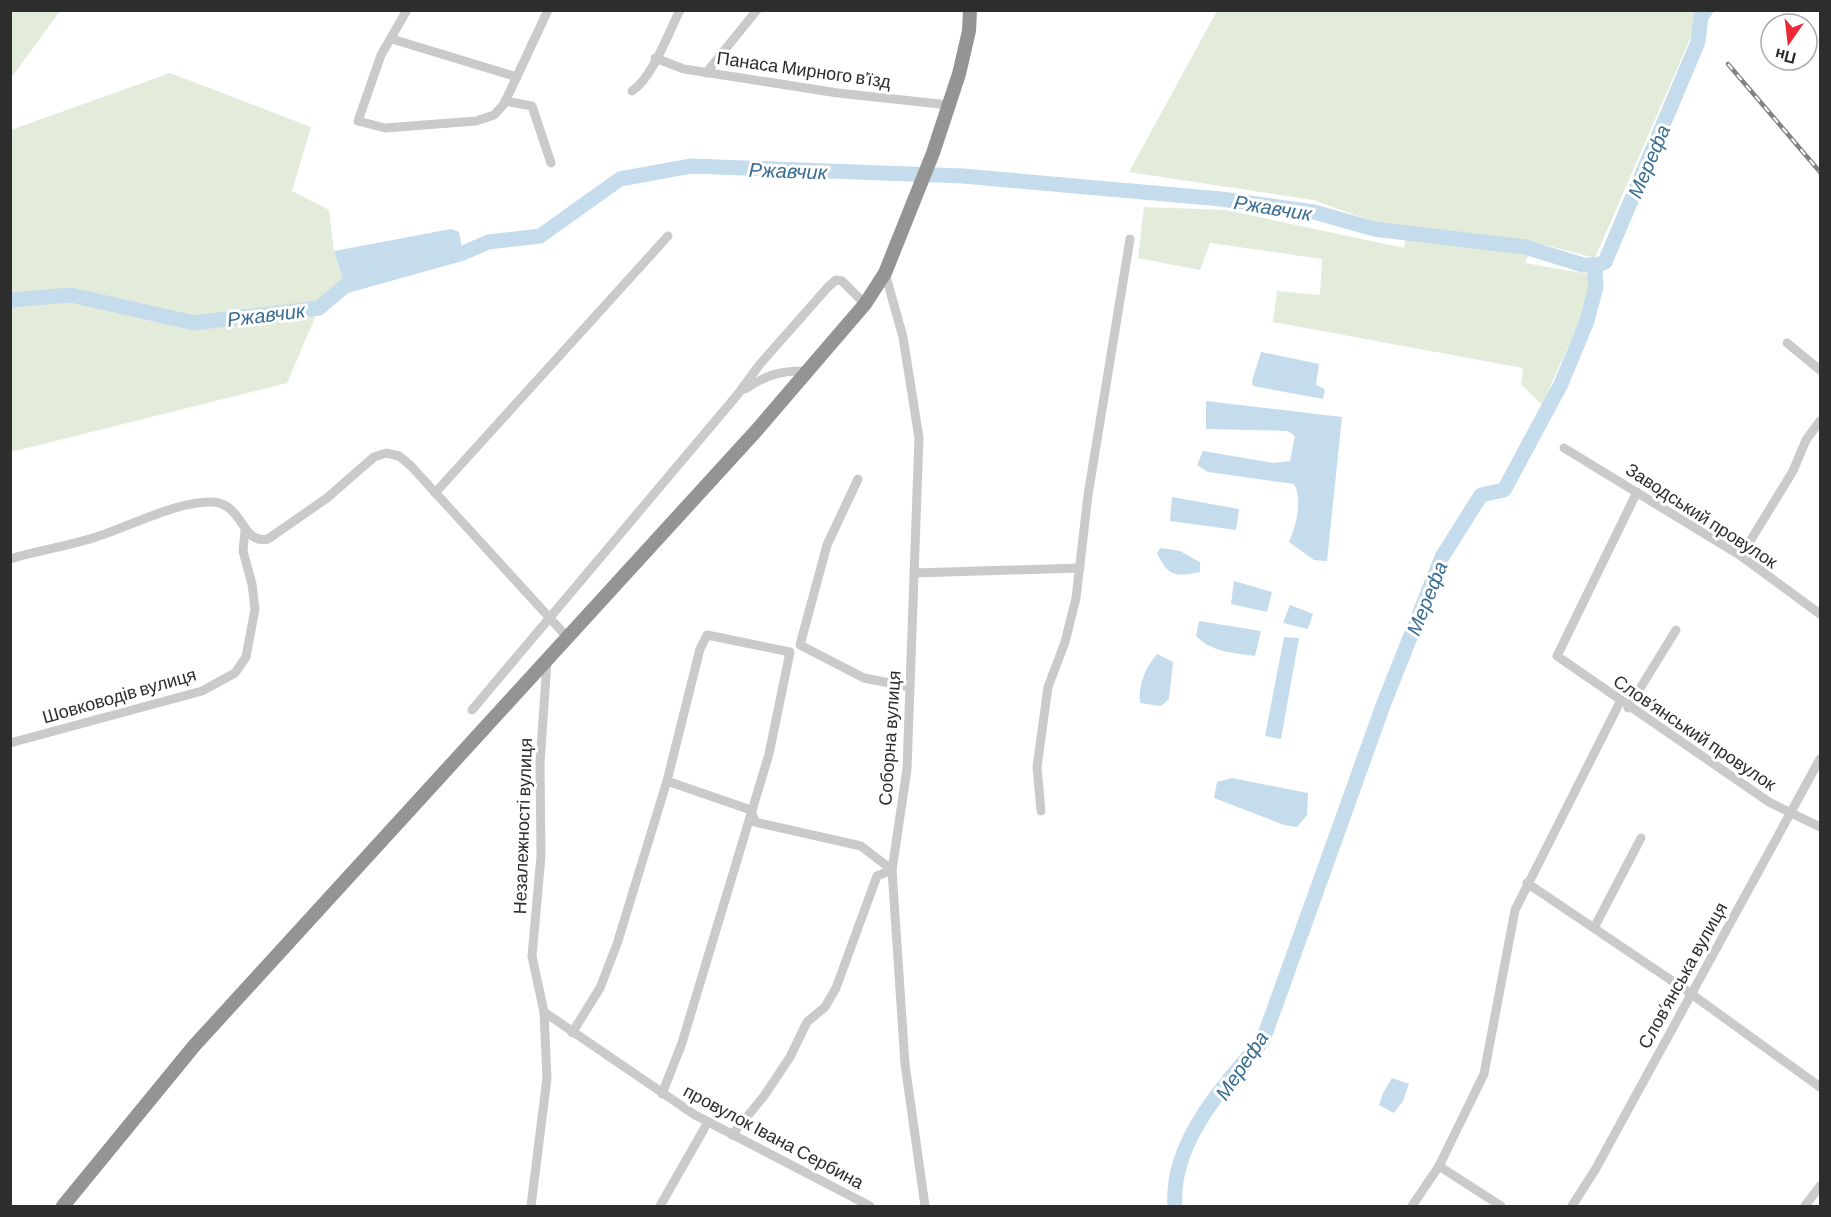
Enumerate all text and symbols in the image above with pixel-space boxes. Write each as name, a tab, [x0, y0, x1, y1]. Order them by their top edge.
north arrow	[1759, 12, 1819, 72]
text: Пн	[1773, 45, 1798, 69]
street label: Панаса Мирного в'їзд	[716, 46, 893, 92]
water label: Мерефа	[1622, 121, 1674, 201]
water label: Ржавчик	[748, 157, 829, 183]
water label: Ржавчик	[1232, 189, 1315, 225]
water label: Ржавчик	[226, 297, 308, 331]
street label: Заводський провулок	[1622, 458, 1782, 572]
water label: Мерефа	[1400, 558, 1452, 638]
street label: Шовководів вулиця	[39, 662, 199, 728]
street label: Слов’янський провулок	[1609, 669, 1781, 795]
street label: Соборна вулиця	[873, 670, 905, 806]
street label: Незалежності вулиця	[508, 737, 536, 915]
street label: Слов’янська вулиця	[1633, 898, 1731, 1052]
water label: Мерефа	[1209, 1026, 1273, 1104]
street label: провулок Івана Сербина	[680, 1079, 869, 1193]

